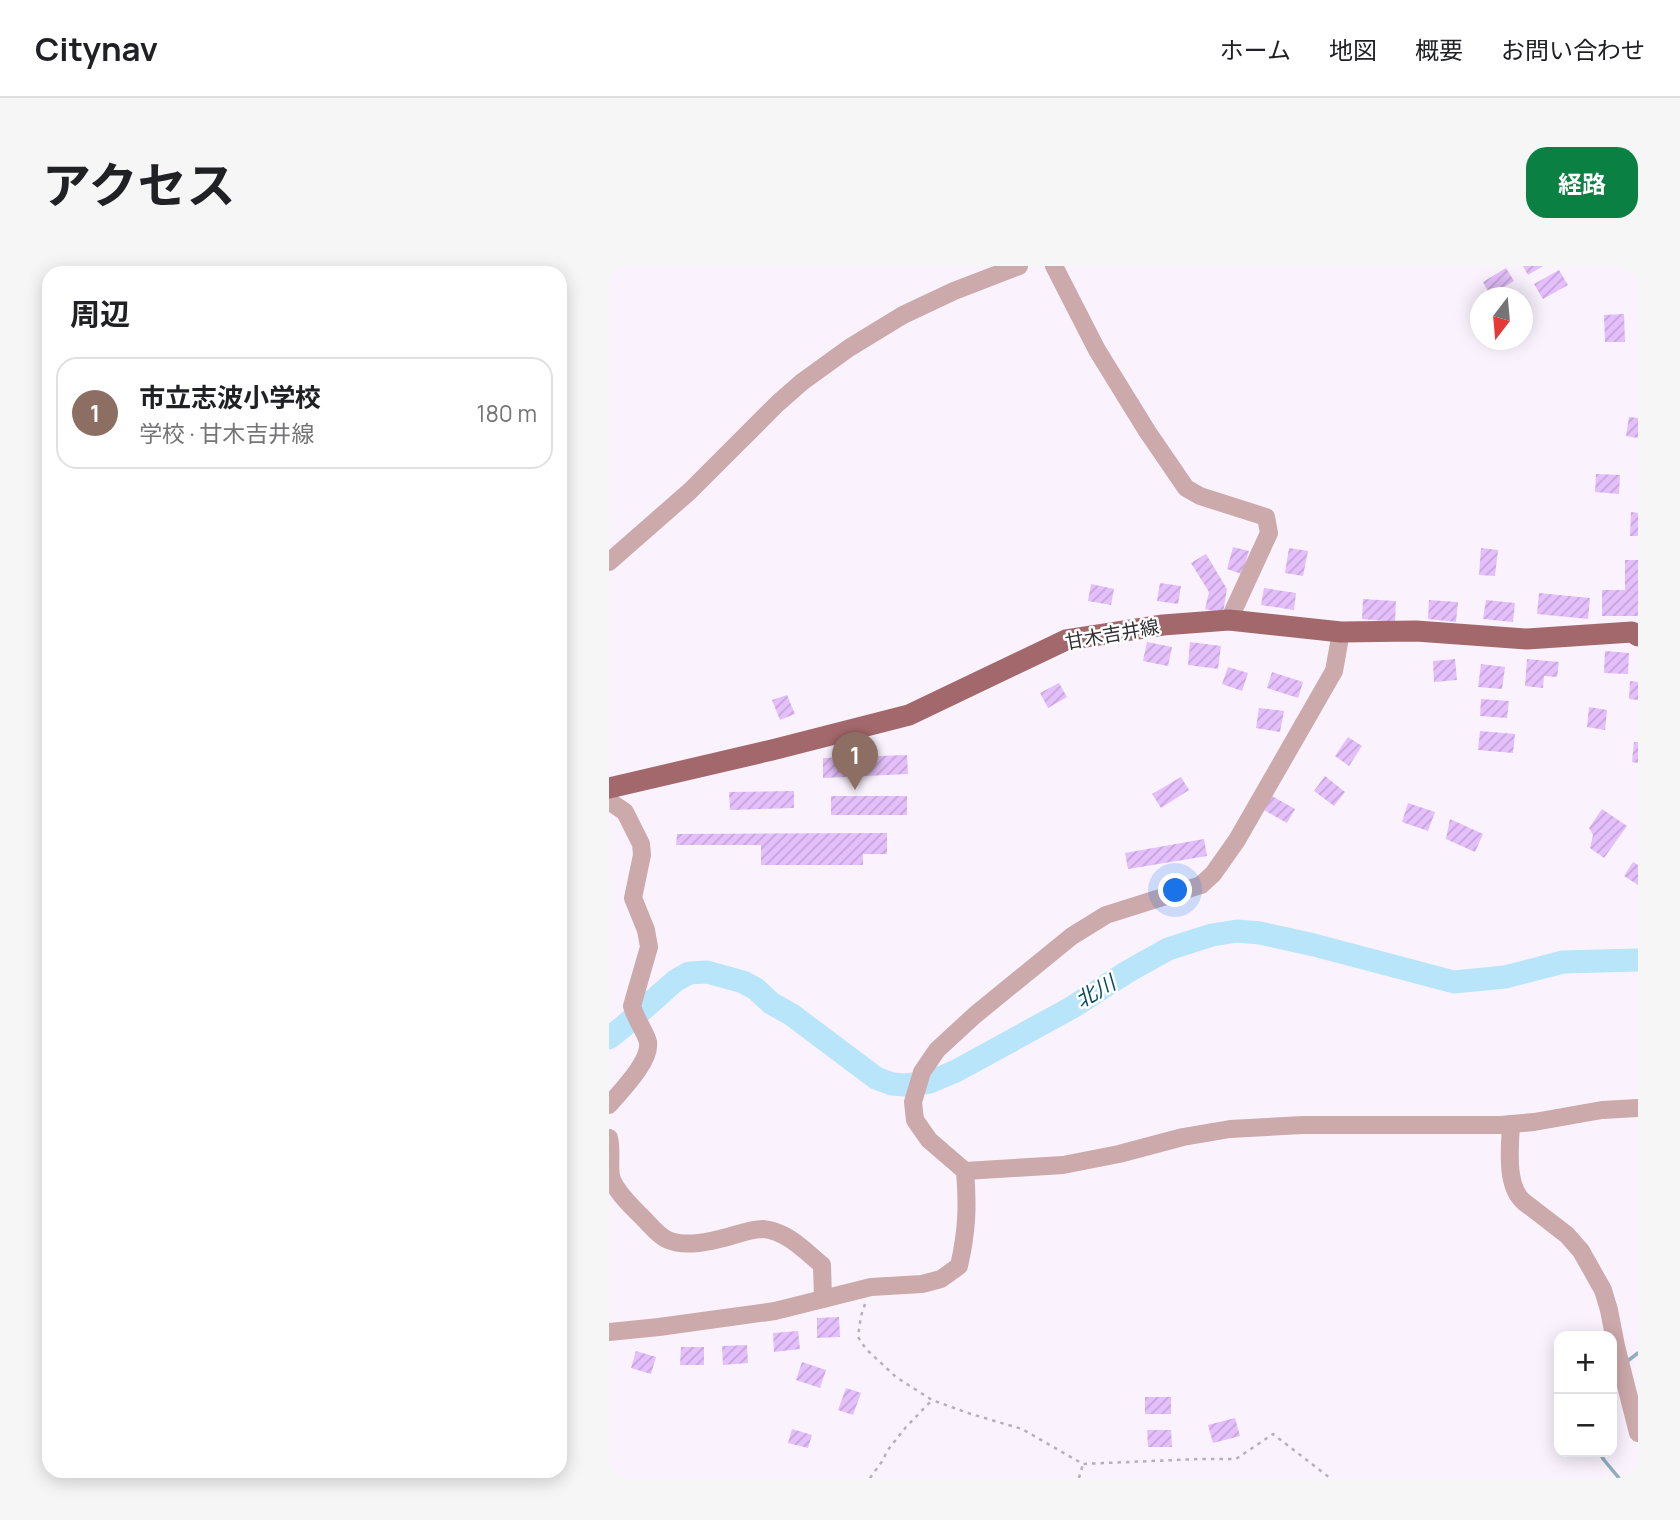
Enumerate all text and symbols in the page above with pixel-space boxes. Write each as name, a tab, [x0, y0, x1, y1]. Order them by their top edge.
text: Citynav	[35, 26, 158, 71]
text: ホーム	[1220, 33, 1291, 66]
text: 地図	[1329, 33, 1377, 66]
text: 概要	[1415, 33, 1463, 66]
text: お問い合わせ	[1501, 33, 1645, 66]
button: 経路	[1526, 147, 1638, 218]
text: アクセス	[42, 151, 236, 218]
north arrow	[1470, 287, 1533, 350]
text: 周辺	[70, 293, 130, 334]
text: 市立志波小学校	[139, 379, 321, 415]
text: 1	[90, 397, 100, 429]
text: 180 m	[477, 397, 537, 429]
text: 学校 · 甘木吉井線	[139, 417, 314, 449]
street label: 甘木吉井線	[1063, 613, 1161, 655]
pin: 1	[832, 732, 878, 790]
your location	[1158, 873, 1192, 907]
water label: 北川	[1070, 967, 1122, 1014]
map controls	[1554, 1331, 1617, 1457]
button: +	[1554, 1331, 1617, 1394]
button: −	[1554, 1394, 1617, 1457]

